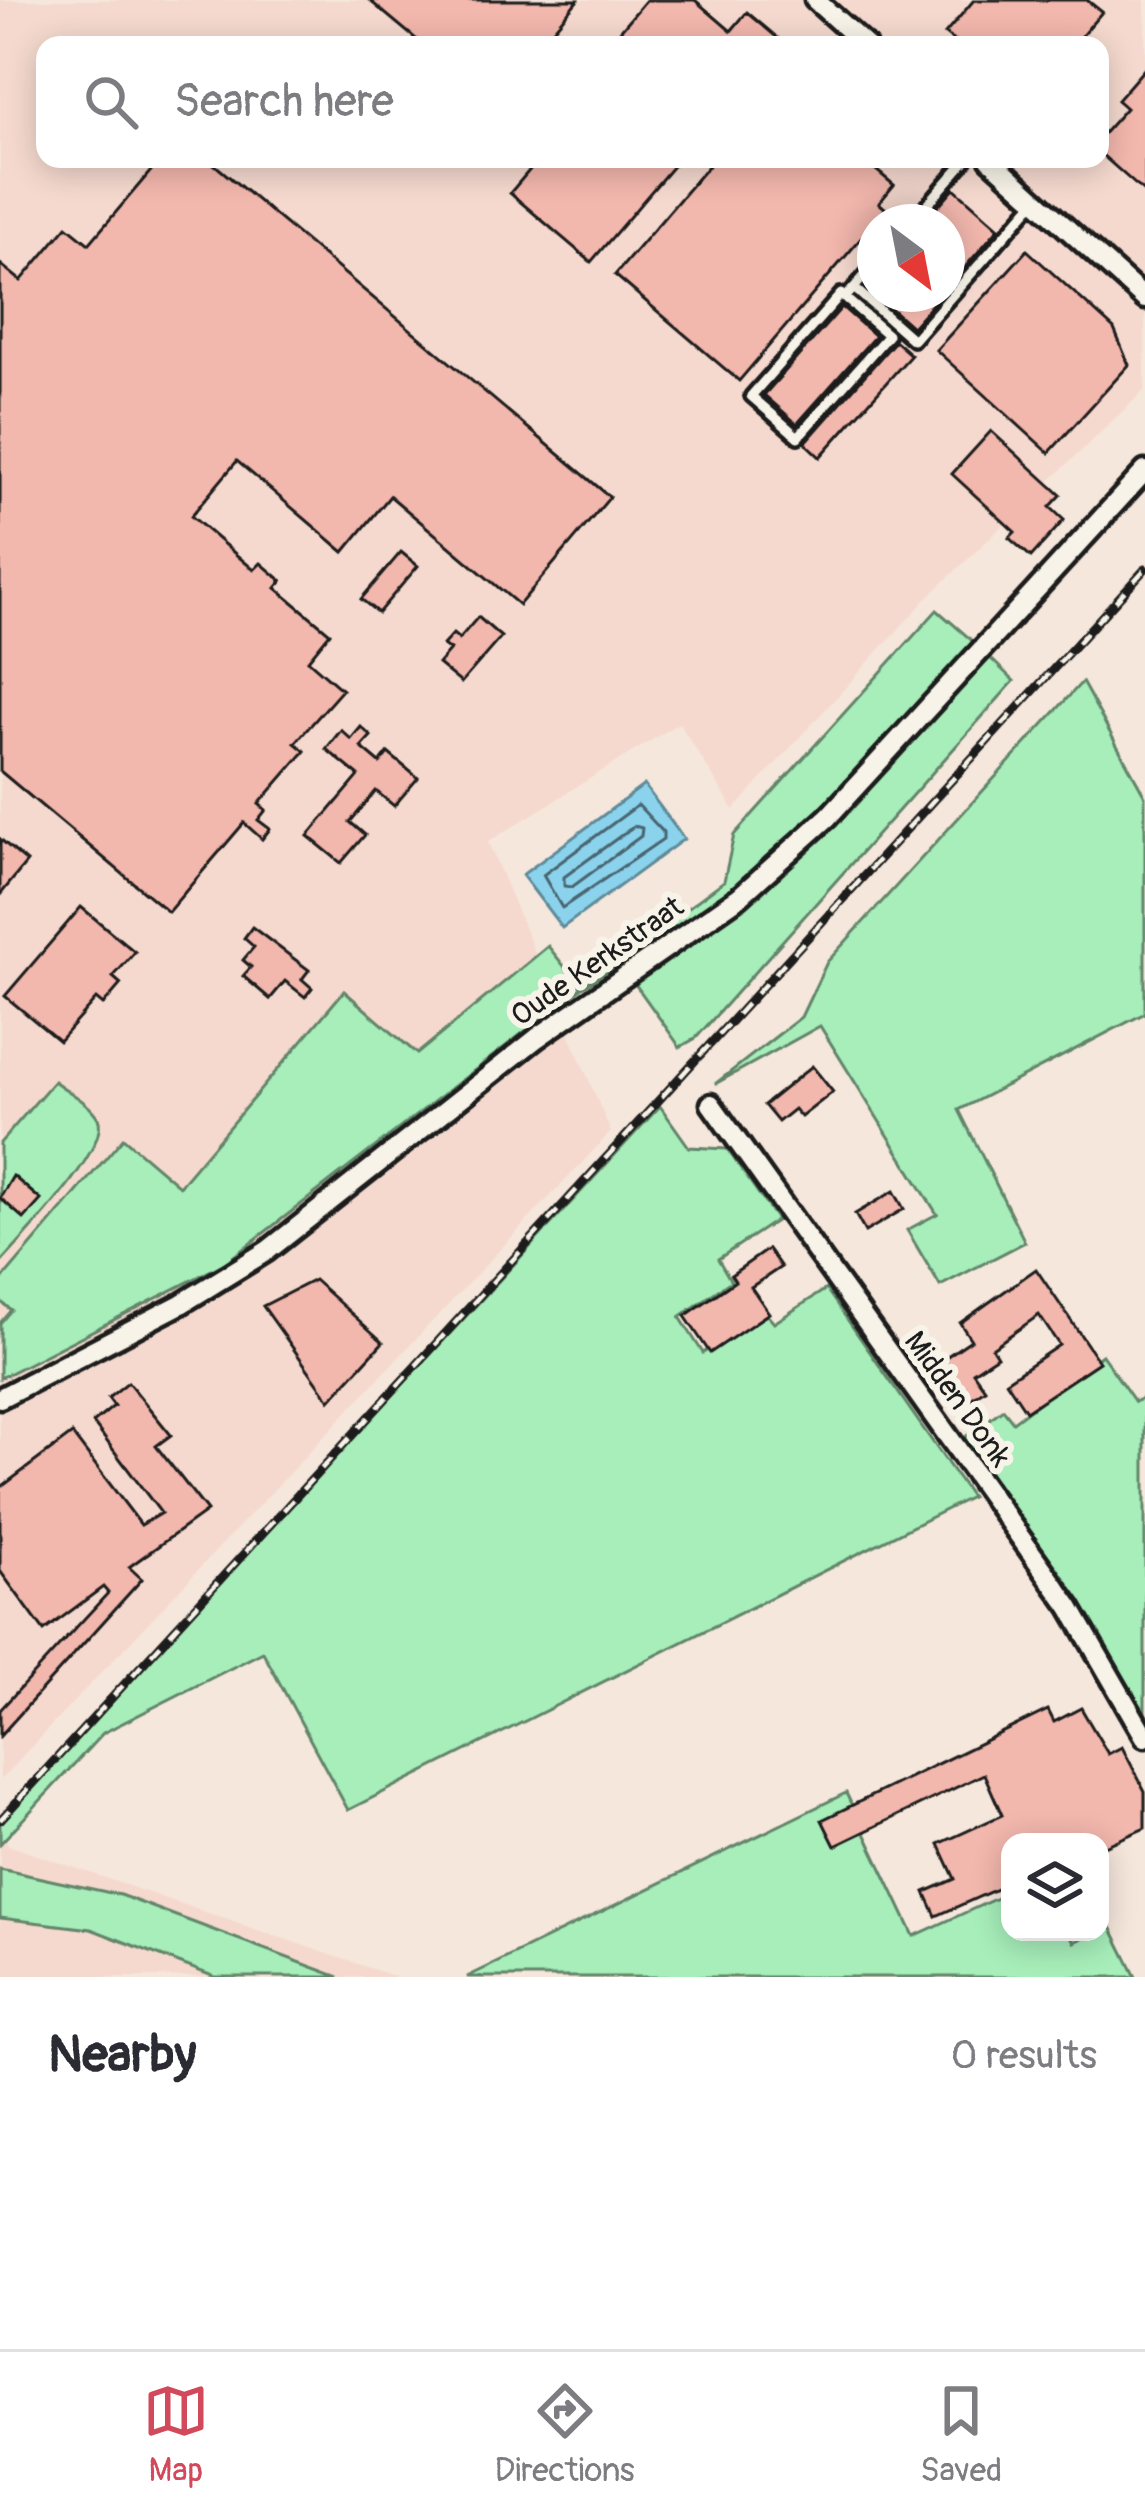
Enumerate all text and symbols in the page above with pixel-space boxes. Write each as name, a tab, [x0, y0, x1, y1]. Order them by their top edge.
search box	[36, 36, 1109, 168]
icon: search	[78, 69, 144, 135]
text: Search here	[174, 74, 394, 130]
north arrow	[857, 204, 965, 312]
street label: Oude Kerkstraat	[504, 888, 691, 1034]
street label: Midden Donk	[896, 1324, 1019, 1475]
map controls	[1001, 1833, 1109, 1941]
button: layers	[1001, 1833, 1109, 1941]
text: Nearby	[48, 2023, 196, 2087]
text: 0 results	[951, 2031, 1097, 2080]
tab: Map	[143, 2378, 209, 2491]
tab: Directions	[495, 2378, 635, 2491]
tab: Saved	[920, 2378, 1002, 2491]

